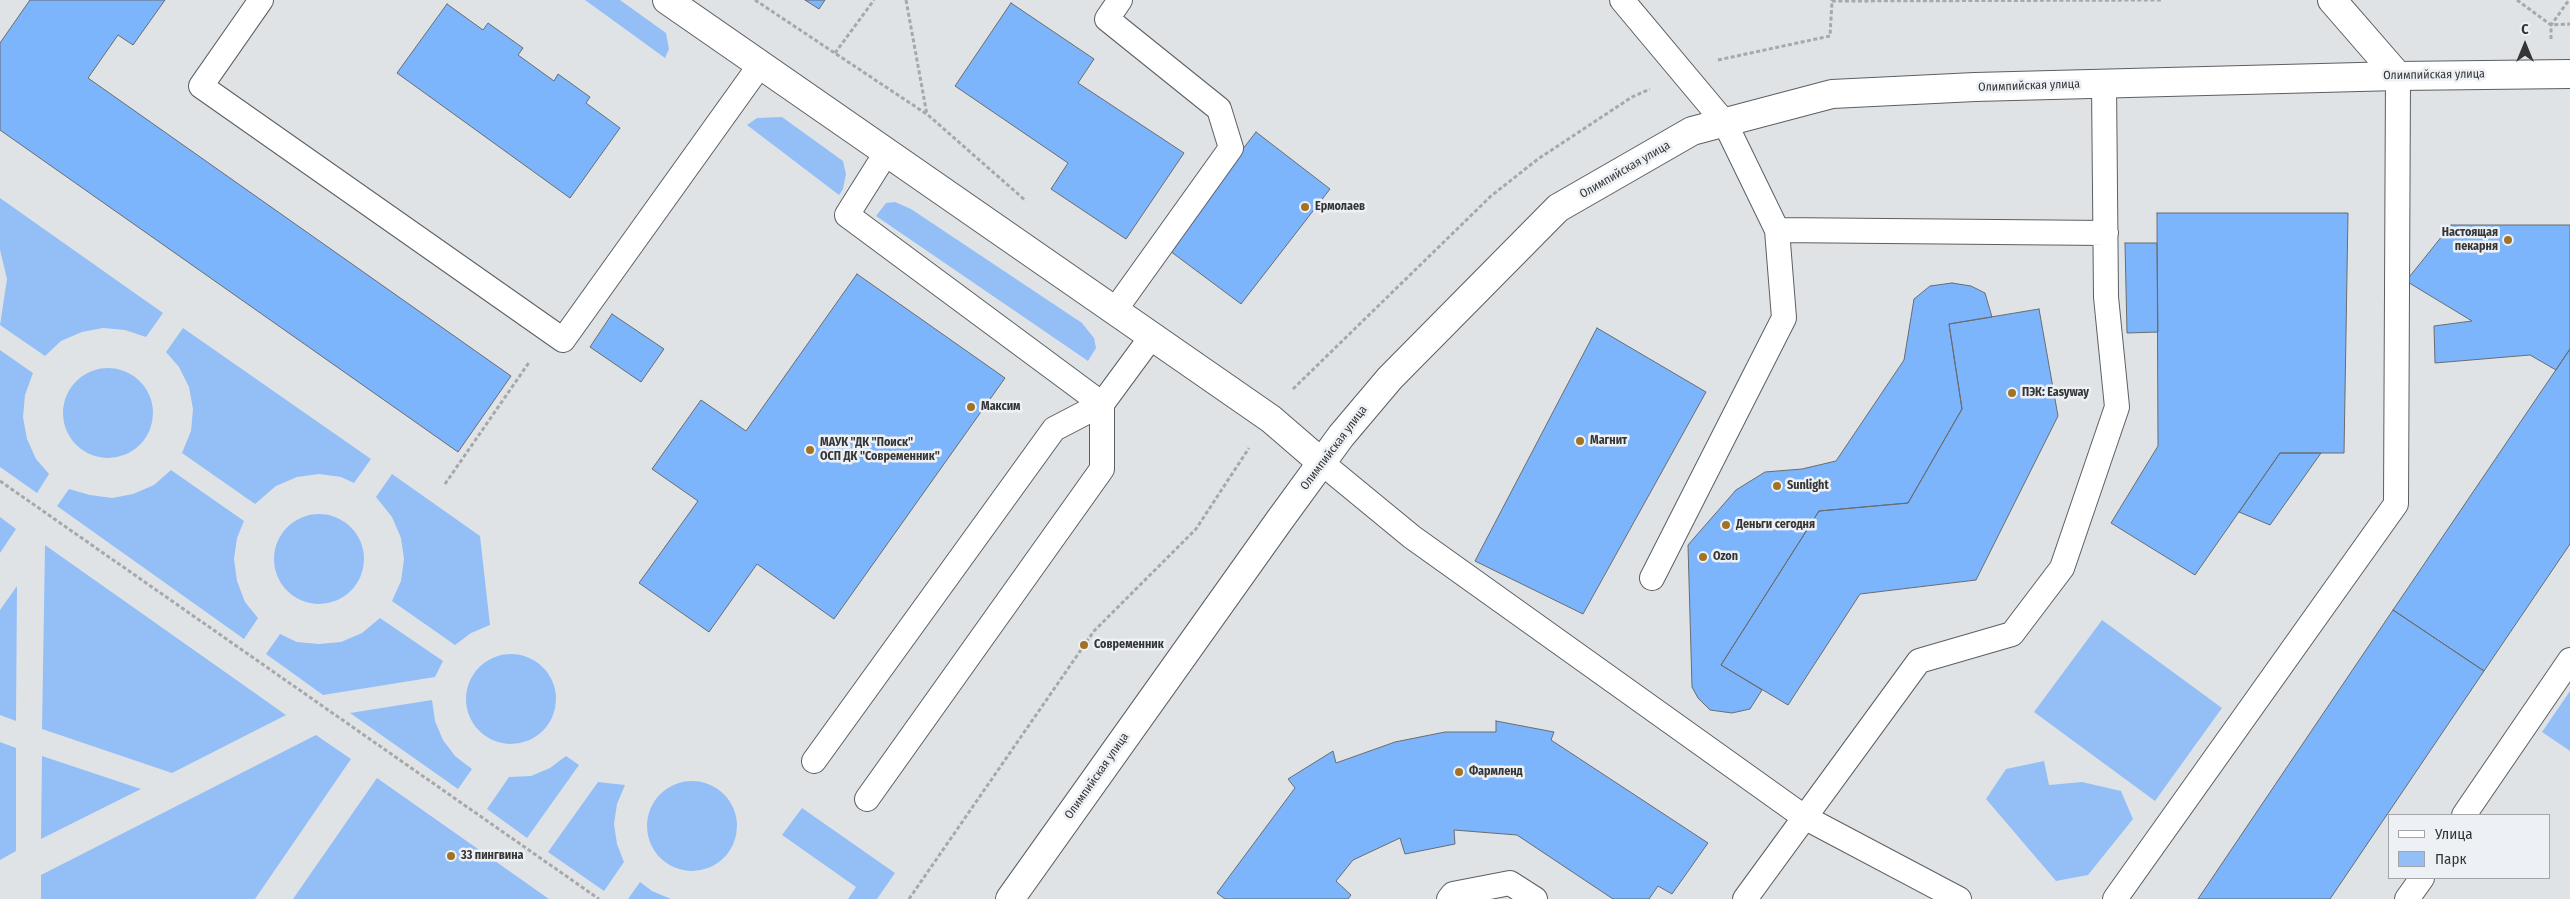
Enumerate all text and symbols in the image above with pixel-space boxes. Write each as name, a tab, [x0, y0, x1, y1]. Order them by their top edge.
north arrow	[2500, 20, 2550, 70]
text: С	[2521, 21, 2529, 38]
street label: Олимпийская улица	[2383, 67, 2485, 83]
street label: Олимпийская улица	[1978, 77, 2080, 95]
street label: Олимпийская улица	[1577, 138, 1673, 202]
place label: Ермолаев	[1315, 200, 1365, 214]
marker: Ермолаев	[1299, 201, 1311, 213]
place label: Настоящая пекарня	[2442, 226, 2498, 254]
marker: Настоящая пекарня	[2502, 234, 2514, 246]
place label: ПЭК: Easyway	[2022, 386, 2089, 400]
marker: ПЭК: Easyway	[2006, 387, 2018, 399]
place label: Максим	[981, 400, 1020, 414]
marker: Максим	[965, 401, 977, 413]
street label: Олимпийская улица	[1298, 403, 1370, 493]
place label: Магнит	[1590, 434, 1627, 448]
marker: Магнит	[1574, 435, 1586, 447]
place label: МАУК "ДК "Поиск" ОСП ДК "Современник"	[820, 436, 940, 464]
marker: МАУК "ДК "Поиск" ОСП ДК "Современник"	[804, 444, 816, 456]
place label: Sunlight	[1787, 479, 1829, 493]
marker: Sunlight	[1771, 480, 1783, 492]
place label: Деньги сегодня	[1736, 518, 1815, 532]
marker: Деньги сегодня	[1720, 519, 1732, 531]
place label: Ozon	[1713, 550, 1738, 564]
marker: Ozon	[1697, 551, 1709, 563]
place label: Современник	[1094, 638, 1164, 652]
marker: Современник	[1078, 639, 1090, 651]
street label: Олимпийская улица	[1062, 730, 1132, 822]
place label: Фармленд	[1469, 765, 1523, 779]
marker: Фармленд	[1453, 766, 1465, 778]
legend	[2388, 814, 2550, 879]
text: Улица	[2435, 825, 2473, 843]
place label: 33 пингвина	[461, 849, 524, 863]
marker: 33 пингвина	[445, 850, 457, 862]
text: Парк	[2435, 850, 2466, 868]

